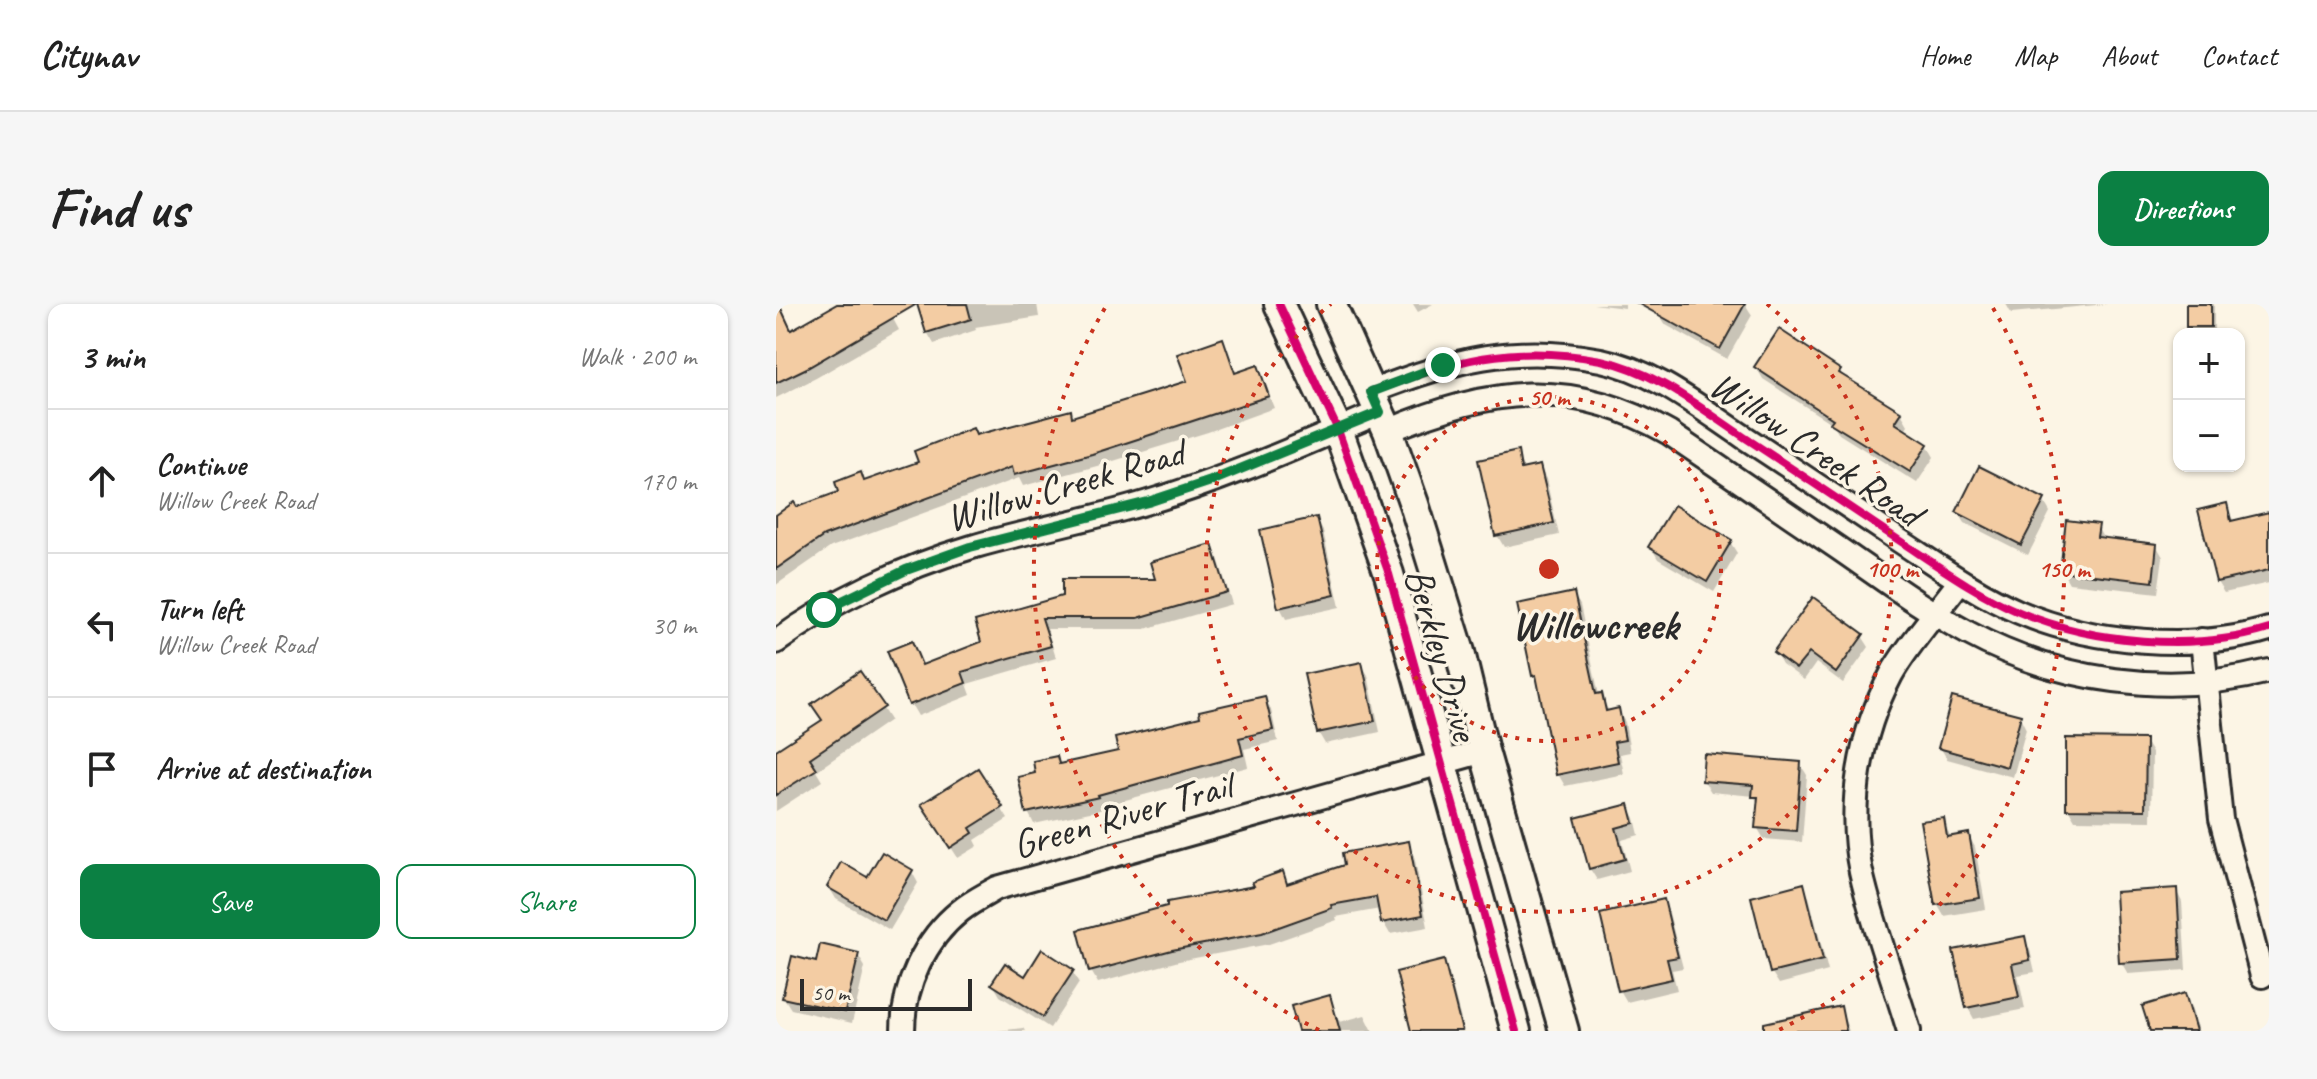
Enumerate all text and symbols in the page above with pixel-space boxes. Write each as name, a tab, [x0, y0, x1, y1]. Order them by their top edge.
text: Citynav	[40, 32, 137, 79]
text: Home	[1920, 38, 1970, 73]
text: Map	[2014, 38, 2057, 73]
text: About	[2101, 38, 2157, 73]
text: Contact	[2201, 38, 2277, 73]
button: Directions	[2098, 171, 2269, 246]
text: Find us	[48, 173, 188, 244]
map controls	[2173, 328, 2245, 472]
button: +	[2173, 328, 2245, 400]
text: 3 min	[80, 335, 145, 378]
text: Walk · 200 m	[579, 340, 696, 373]
route end	[1425, 347, 1461, 383]
street label: Willow Creek Road	[1700, 360, 1936, 541]
text: 50 m	[1529, 382, 1572, 412]
button: −	[2173, 400, 2245, 472]
street label: Willow Creek Road	[940, 426, 1195, 543]
text: Continue	[156, 446, 246, 484]
icon: ahead	[80, 459, 124, 503]
text: 170 m	[640, 465, 696, 498]
text: Willow Creek Road	[156, 484, 315, 517]
text: 100 m	[1866, 554, 1920, 584]
text: 150 m	[2038, 554, 2092, 584]
centre of rings	[1535, 555, 1563, 583]
street label: Berkley Drive	[1394, 562, 1491, 749]
text: Turn left	[156, 590, 243, 628]
route start	[806, 592, 842, 628]
district label: Willowcreek	[1512, 599, 1681, 652]
icon: left	[80, 603, 124, 647]
text: 30 m	[652, 609, 696, 642]
text: Willow Creek Road	[156, 628, 315, 661]
icon: arrive	[80, 747, 124, 791]
text: Arrive at destination	[156, 750, 371, 788]
street label: Green River Trail	[1007, 758, 1243, 870]
button: Save	[80, 864, 380, 939]
button: Share	[396, 864, 696, 939]
scale bar	[800, 975, 972, 1011]
text: 50 m	[812, 979, 849, 1007]

